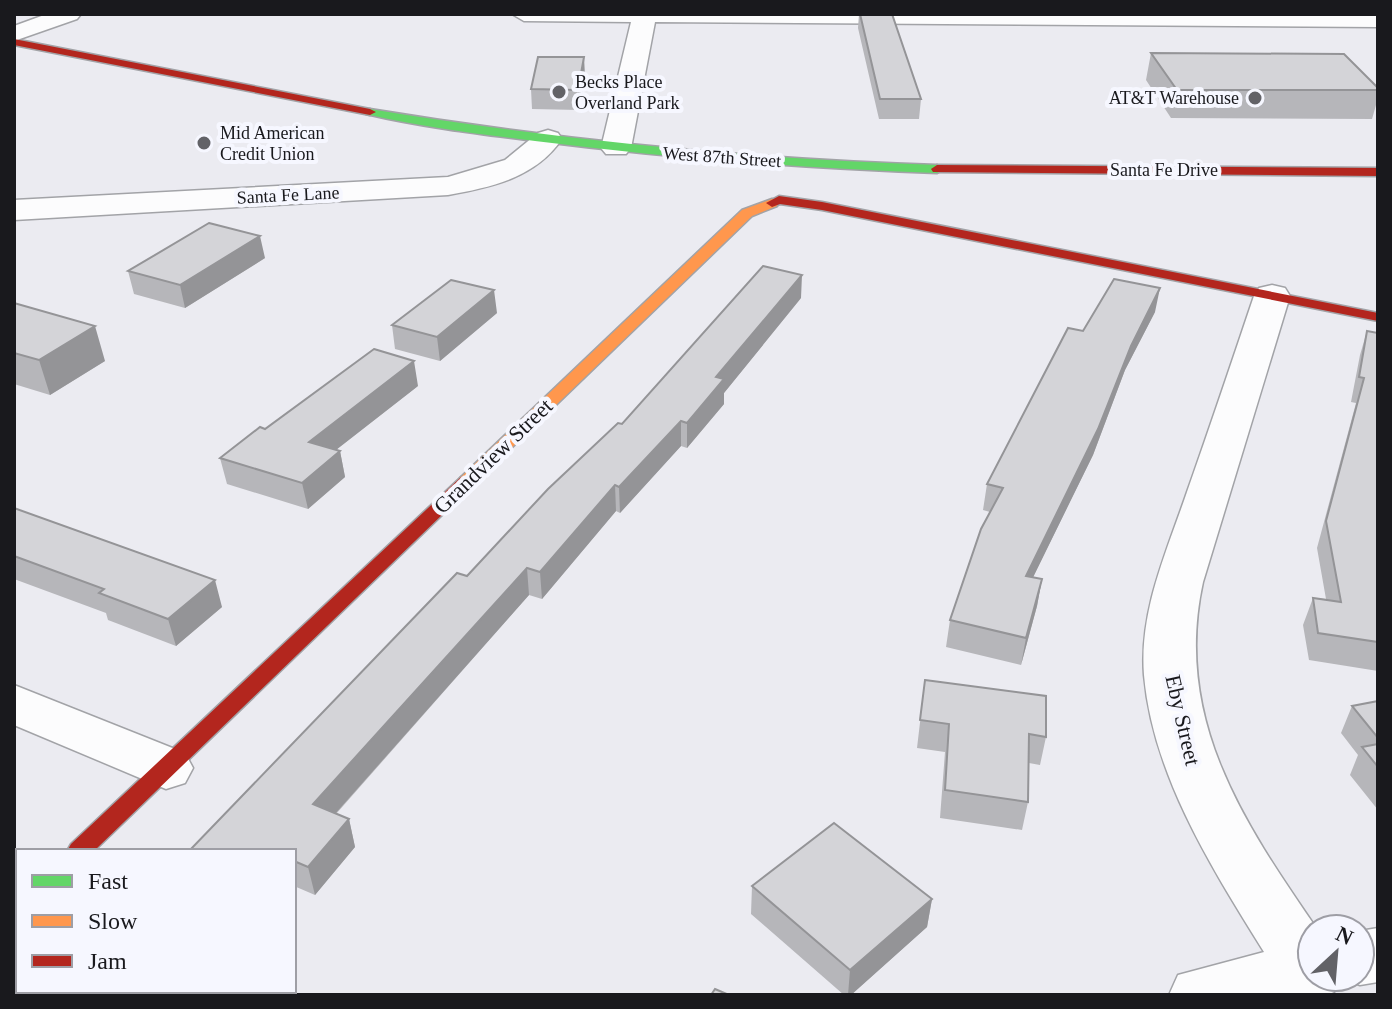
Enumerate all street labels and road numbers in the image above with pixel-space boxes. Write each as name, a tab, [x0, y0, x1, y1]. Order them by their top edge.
street label: West 87th Street	[662, 143, 782, 171]
street label: Santa Fe Drive	[1110, 160, 1218, 180]
street label: Santa Fe Lane	[236, 182, 340, 208]
street label: Grandview Street	[429, 393, 557, 519]
street label: Eby Street	[1160, 672, 1206, 768]

